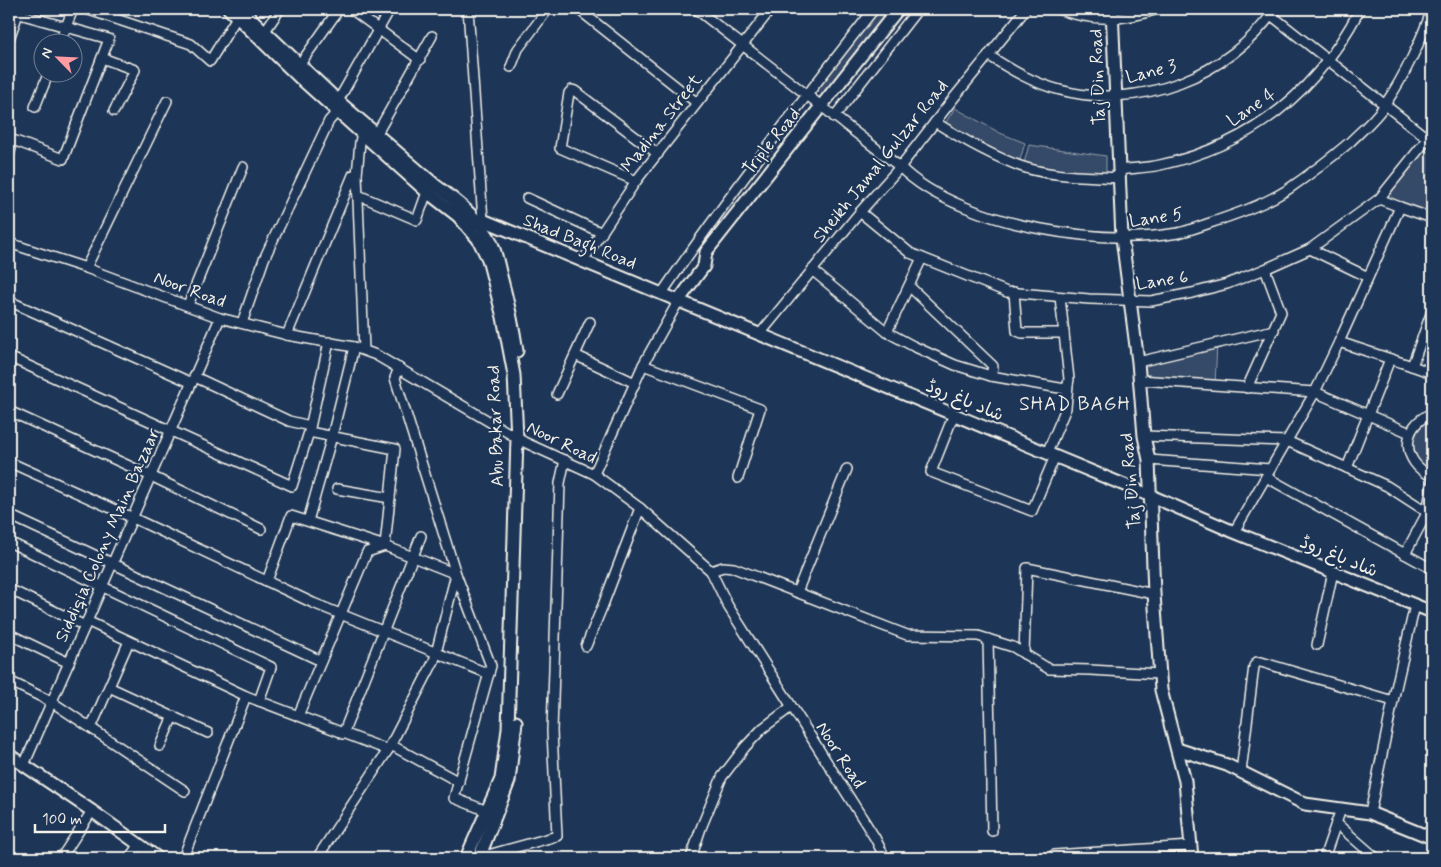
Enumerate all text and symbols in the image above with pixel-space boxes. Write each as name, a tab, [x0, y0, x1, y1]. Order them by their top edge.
street label: Taj Din Road	[1084, 28, 1112, 126]
north arrow	[32, 32, 82, 82]
text: N	[37, 45, 57, 61]
street label: Lane 3	[1123, 54, 1179, 90]
street label: Madina Street	[616, 69, 708, 178]
street label: Sheikh Jamal Gulzar Road	[807, 75, 954, 248]
street label: Lane 4	[1222, 83, 1281, 133]
street label: Triple Road	[737, 103, 806, 180]
street label: Lane 5	[1128, 202, 1185, 234]
street label: Shad Bagh Road	[519, 208, 640, 277]
street label: Lane 6	[1134, 265, 1190, 297]
street label: Noor Road	[150, 266, 229, 314]
street label: Abu Bakar Road	[482, 365, 510, 487]
street label: شاد باغ روڈ	[922, 374, 1007, 427]
district label: SHAD BAGH	[1019, 392, 1131, 417]
street label: Noor Road	[523, 416, 601, 470]
street label: Siddiqia Colony Main Bazaar	[50, 424, 166, 646]
street label: Taj Din Road	[1115, 432, 1147, 530]
street label: شاد باغ روڈ	[1296, 530, 1381, 583]
street label: Noor Road	[810, 717, 871, 794]
scale bar	[35, 802, 165, 834]
text: 100 m	[42, 810, 82, 830]

